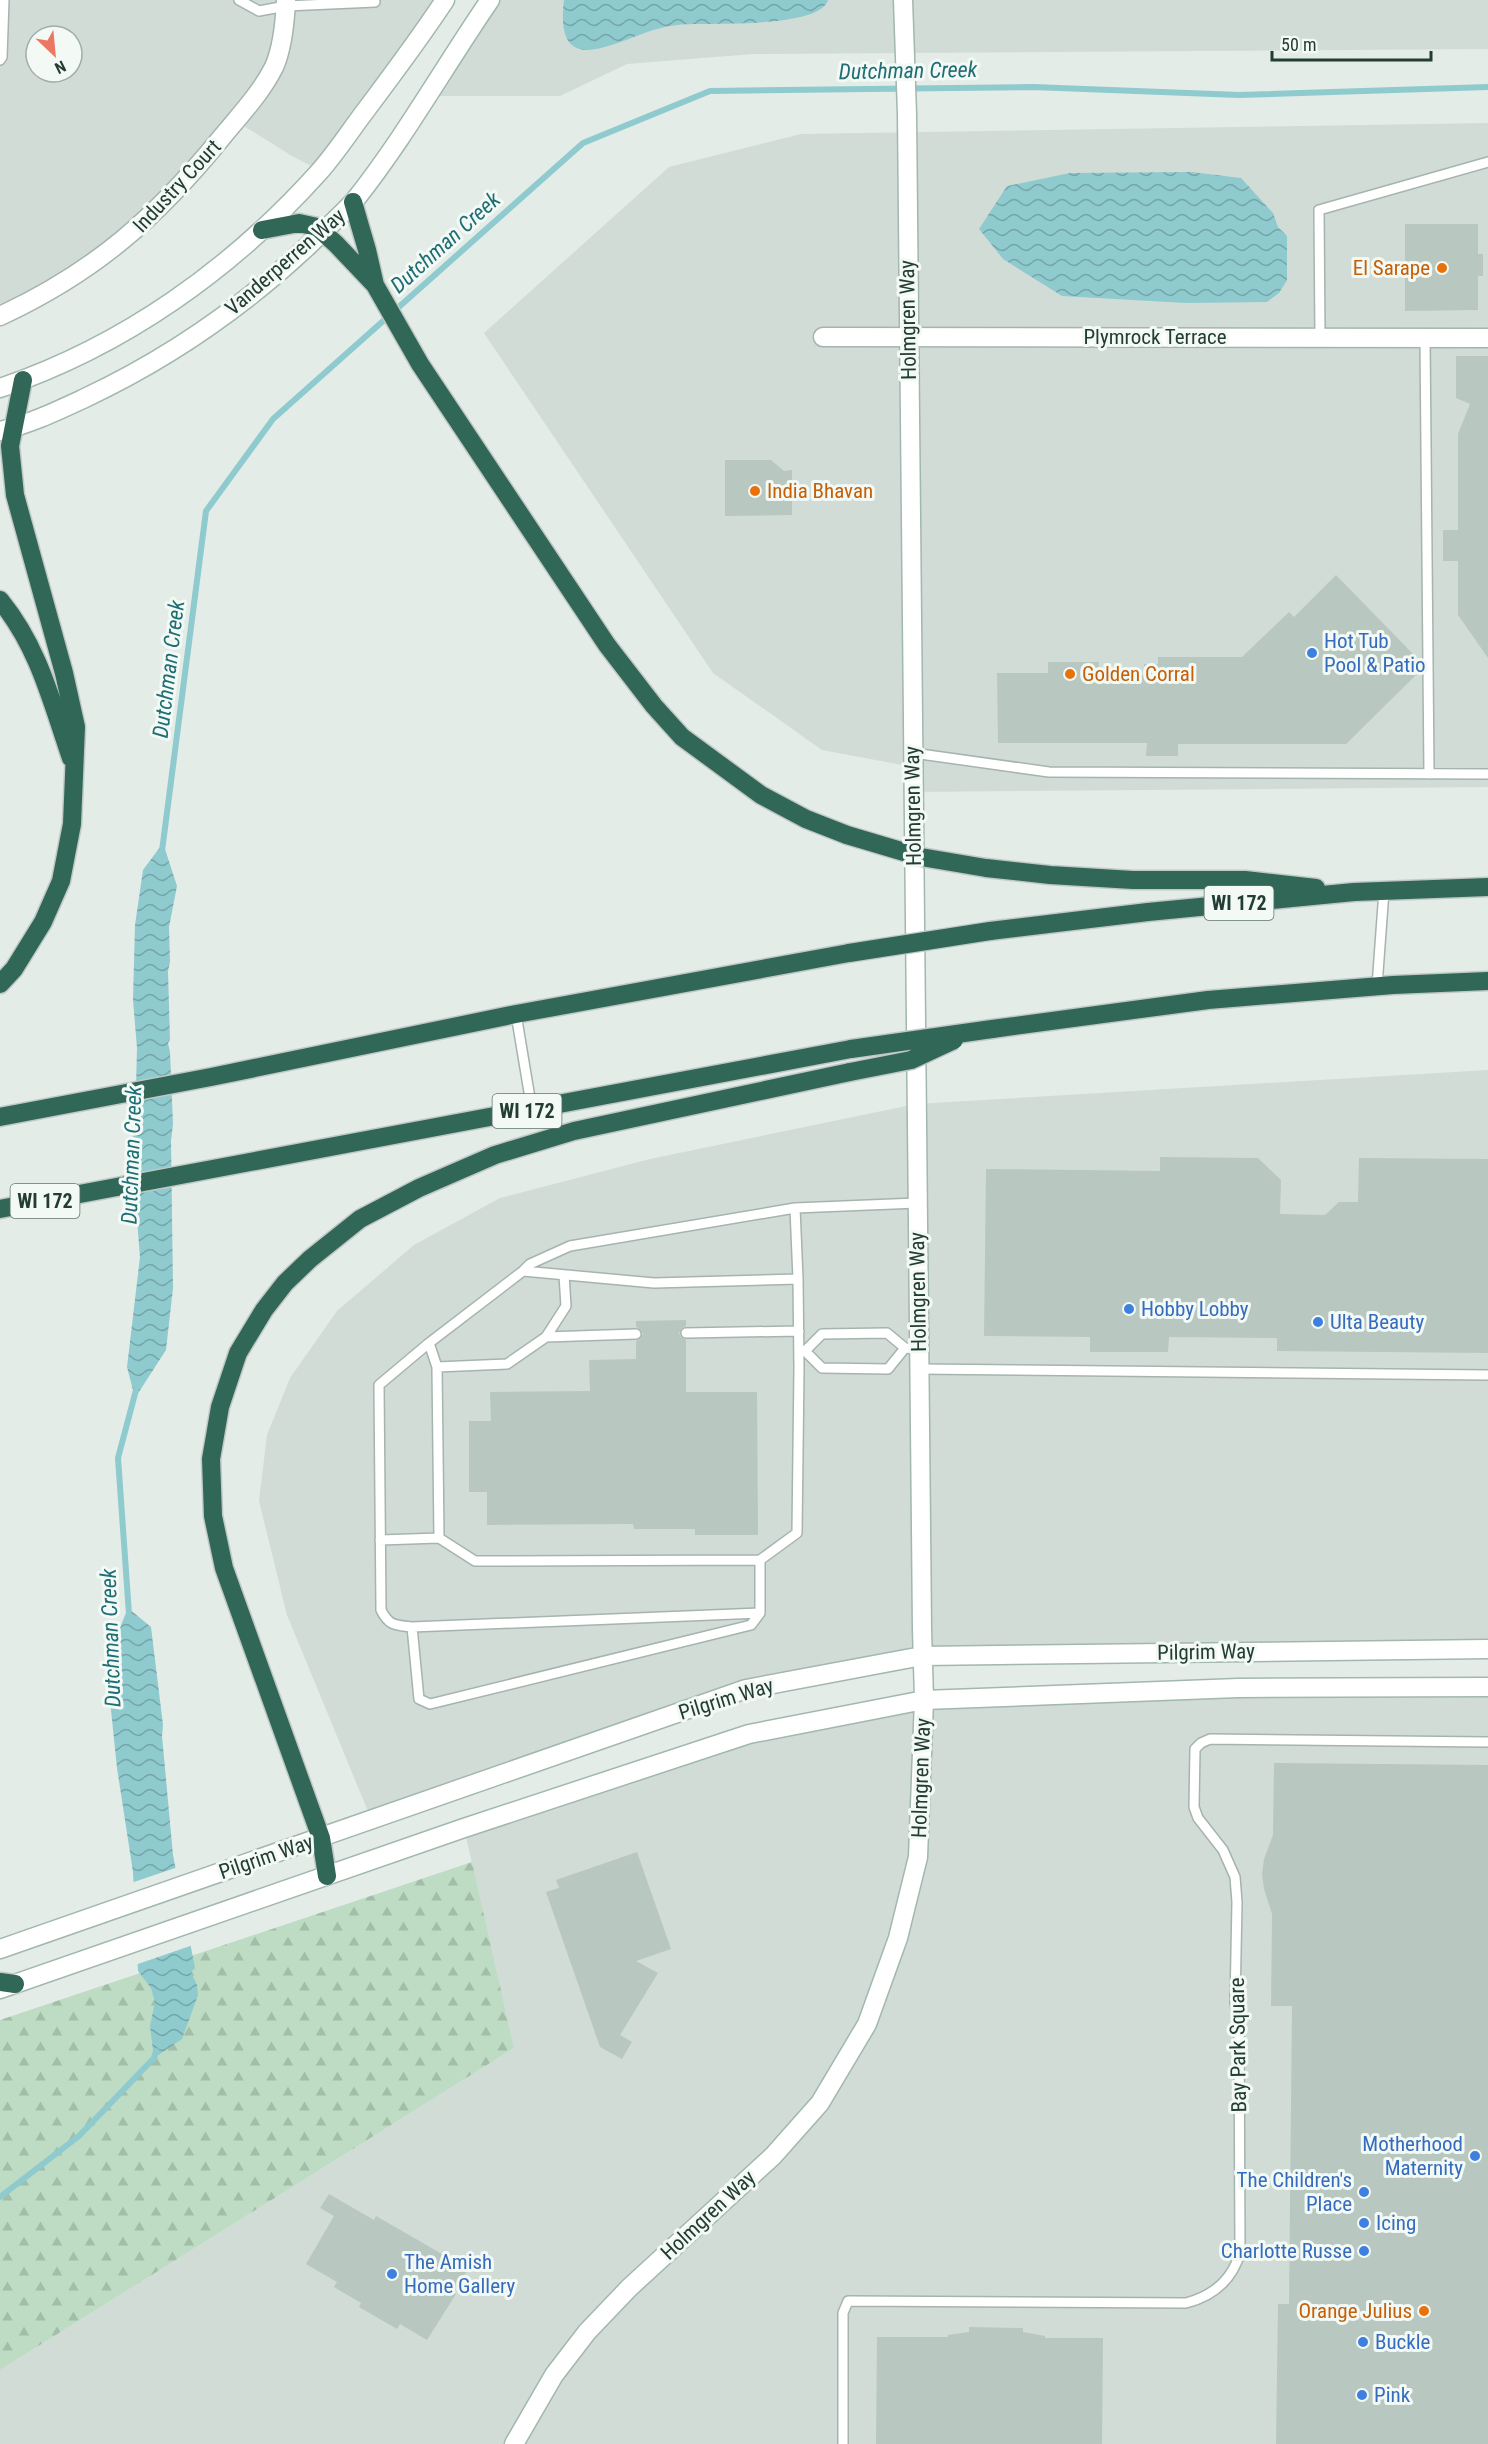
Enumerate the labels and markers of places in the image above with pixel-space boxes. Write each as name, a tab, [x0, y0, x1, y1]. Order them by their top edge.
place label: El Sarape	[1353, 256, 1430, 280]
marker: El Sarape	[1435, 261, 1449, 275]
place label: India Bhavan	[767, 479, 873, 503]
marker: India Bhavan	[748, 484, 762, 498]
place label: Hot Tub Pool & Patio	[1324, 629, 1426, 677]
marker: Hot Tub Pool & Patio	[1305, 646, 1319, 660]
place label: Golden Corral	[1082, 662, 1195, 686]
marker: Golden Corral	[1063, 667, 1077, 681]
place label: Hobby Lobby	[1141, 1297, 1249, 1321]
marker: Hobby Lobby	[1122, 1302, 1136, 1316]
place label: Ulta Beauty	[1330, 1310, 1424, 1334]
marker: Ulta Beauty	[1311, 1315, 1325, 1329]
place label: Motherhood Maternity	[1362, 2132, 1463, 2180]
marker: Motherhood Maternity	[1468, 2149, 1482, 2163]
place label: The Children's Place	[1237, 2168, 1352, 2216]
marker: The Children's Place	[1357, 2185, 1371, 2199]
place label: Icing	[1376, 2211, 1416, 2235]
marker: Icing	[1357, 2216, 1371, 2230]
place label: Charlotte Russe	[1221, 2239, 1352, 2263]
marker: Charlotte Russe	[1357, 2244, 1371, 2258]
place label: The Amish Home Gallery	[404, 2250, 516, 2298]
marker: The Amish Home Gallery	[385, 2267, 399, 2281]
place label: Orange Julius	[1298, 2299, 1412, 2323]
marker: Orange Julius	[1417, 2304, 1431, 2318]
place label: Buckle	[1375, 2330, 1431, 2354]
marker: Buckle	[1356, 2335, 1370, 2349]
place label: Pink	[1374, 2383, 1411, 2407]
marker: Pink	[1355, 2388, 1369, 2402]

